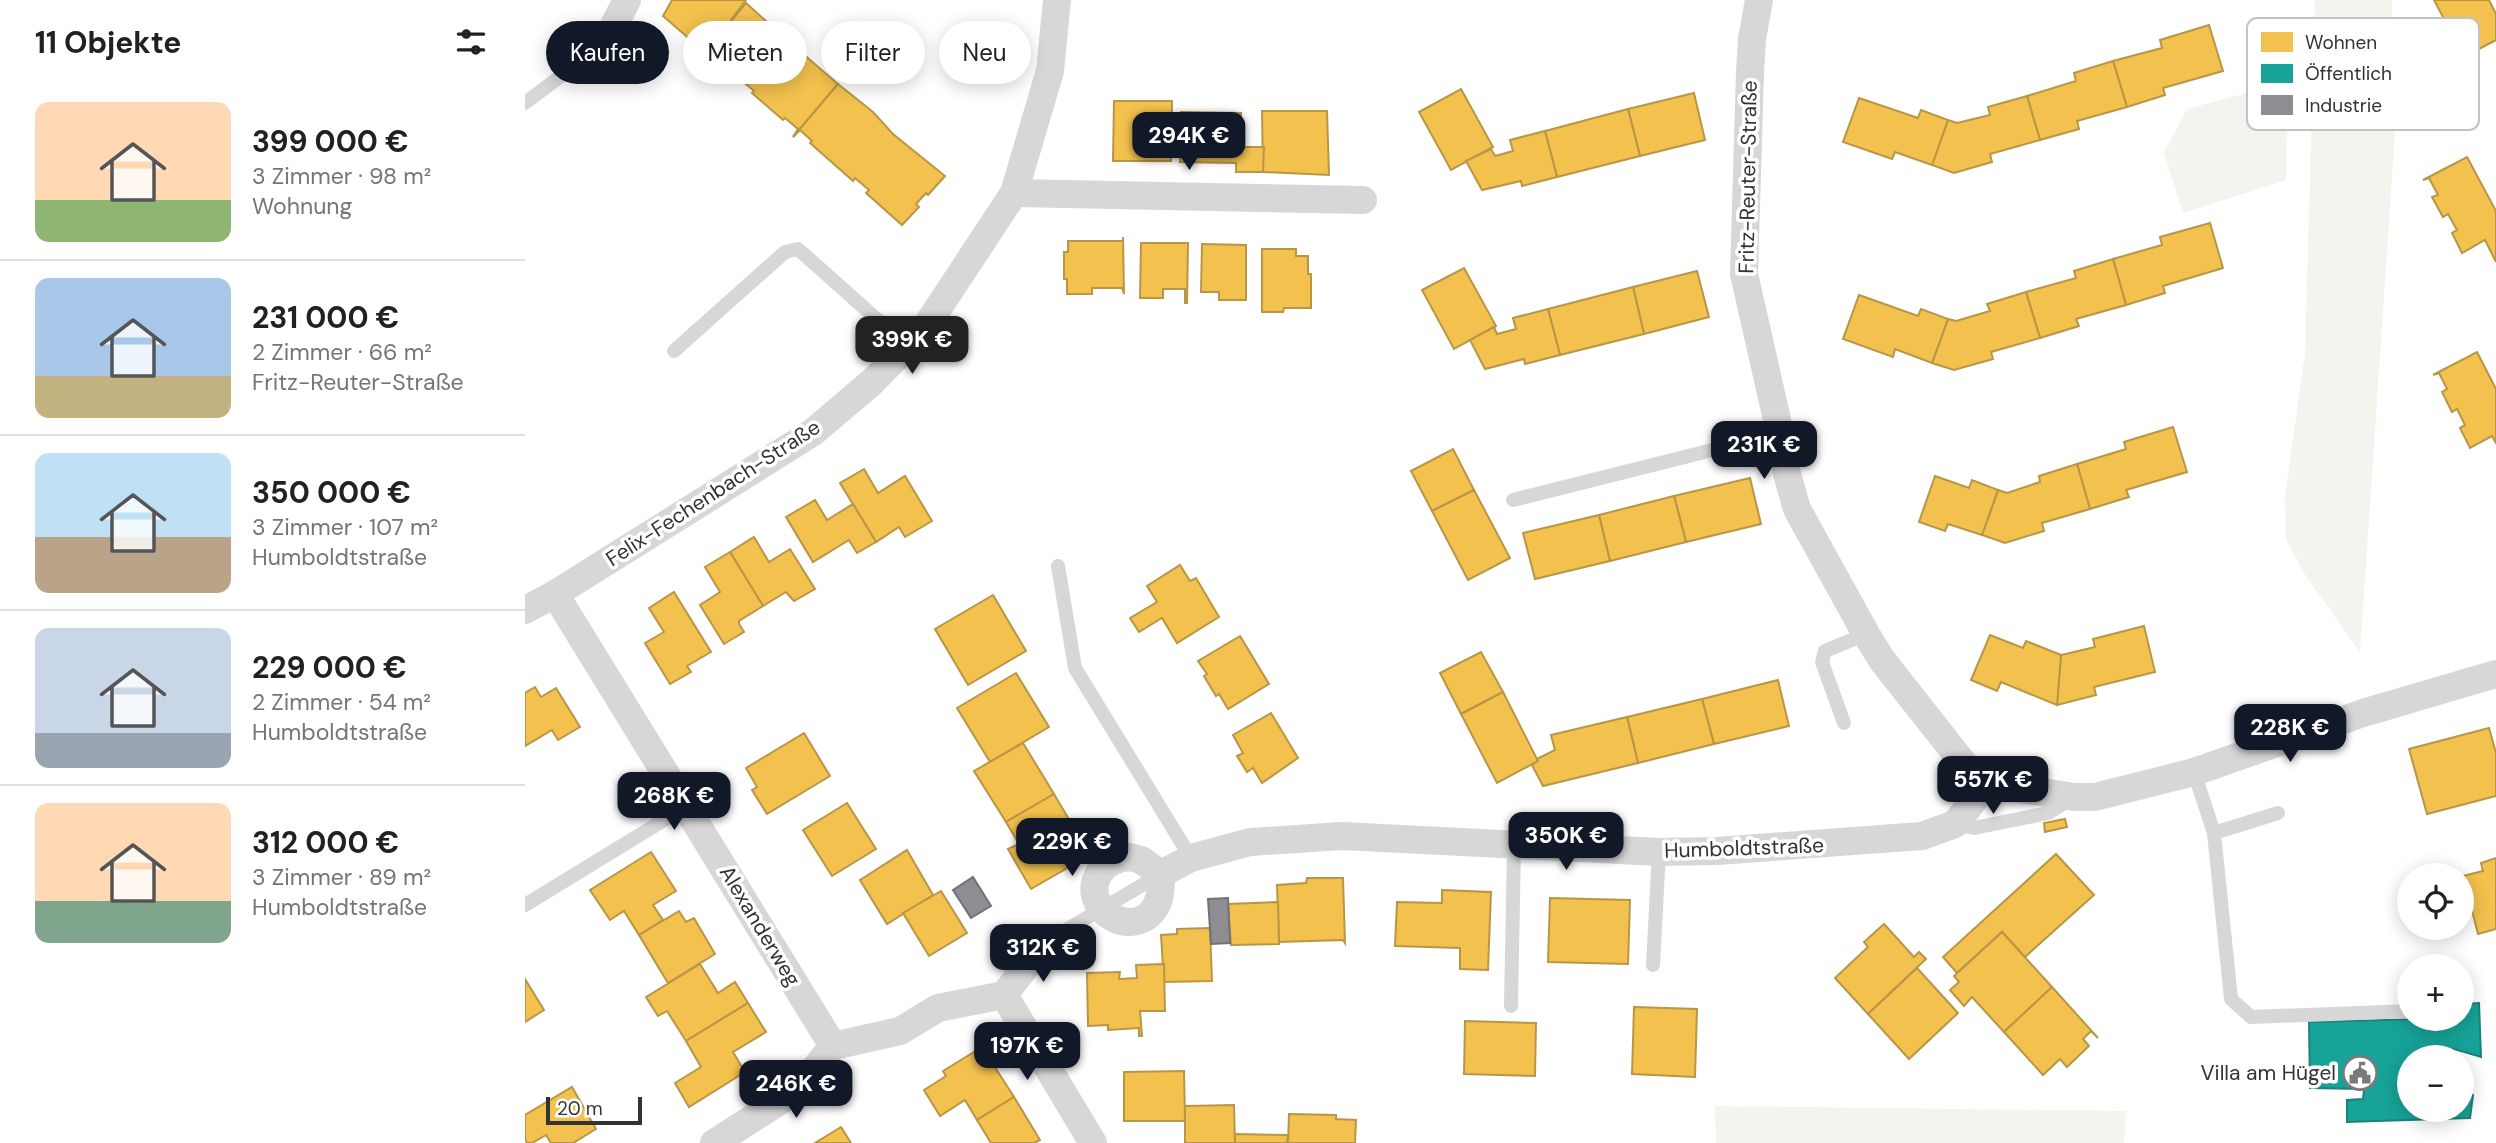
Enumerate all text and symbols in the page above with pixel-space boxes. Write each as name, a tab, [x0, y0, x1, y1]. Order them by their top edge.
legend	[2247, 18, 2479, 130]
chip: Kaufen	[546, 21, 669, 84]
chip: Mieten	[683, 21, 807, 84]
chip: Filter	[821, 21, 925, 84]
chip: Neu	[939, 21, 1031, 84]
text: 11 Objekte	[35, 23, 181, 62]
icon: filters	[452, 23, 490, 61]
text: Wohnen	[2305, 30, 2377, 55]
text: Öffentlich	[2305, 61, 2392, 86]
street label: Fritz-Reuter-Straße	[1732, 80, 1764, 274]
text: Industrie	[2305, 93, 2382, 118]
pin: 294K €	[1132, 113, 1246, 172]
text: 294K €	[1148, 120, 1230, 150]
text: 399 000 €	[252, 122, 409, 161]
icon: home	[91, 130, 175, 214]
text: 3 Zimmer · 98 m²	[252, 161, 431, 191]
text: Wohnung	[252, 191, 352, 221]
text: 231 000 €	[252, 298, 399, 337]
icon: home	[91, 306, 175, 390]
pin: 399K €	[855, 316, 969, 376]
text: 399K €	[871, 324, 953, 354]
text: 2 Zimmer · 66 m²	[252, 337, 432, 367]
text: Fritz-Reuter-Straße	[252, 367, 464, 397]
street label: Felix-Fechenbach-Straße	[600, 413, 826, 573]
pin: 231K €	[1707, 421, 1821, 481]
text: 231K €	[1727, 429, 1801, 459]
text: 350 000 €	[252, 473, 411, 512]
icon: home	[91, 481, 175, 565]
text: 3 Zimmer · 107 m²	[252, 512, 438, 542]
text: Humboldtstraße	[252, 542, 427, 572]
text: 229 000 €	[252, 648, 407, 687]
icon: home	[91, 656, 175, 740]
text: 2 Zimmer · 54 m²	[252, 687, 431, 717]
pin: 228K €	[2233, 704, 2347, 764]
text: 228K €	[2250, 712, 2330, 742]
text: Humboldtstraße	[252, 717, 427, 747]
pin: 557K €	[1936, 756, 2050, 816]
text: 557K €	[1953, 764, 2033, 794]
pin: 268K €	[617, 772, 731, 832]
text: 268K €	[633, 780, 715, 810]
pin: 350K €	[1509, 812, 1623, 872]
pin: 229K €	[1015, 818, 1129, 878]
text: 350K €	[1525, 820, 1607, 850]
text: 312 000 €	[252, 823, 399, 862]
text: 229K €	[1032, 826, 1112, 856]
icon: home	[91, 831, 175, 915]
street label: Humboldtstraße	[1664, 831, 1824, 865]
street label: Alexanderweg	[713, 861, 807, 992]
text: 3 Zimmer · 89 m²	[252, 862, 431, 892]
map controls	[2397, 863, 2474, 1122]
button: locate	[2397, 863, 2474, 940]
text: Humboldtstraße	[252, 892, 427, 922]
pin: 312K €	[986, 925, 1100, 984]
text: 312K €	[1006, 932, 1080, 962]
button: +	[2397, 954, 2474, 1031]
pin: 197K €	[970, 1023, 1084, 1082]
text: 197K €	[990, 1030, 1064, 1060]
button: −	[2397, 1045, 2474, 1122]
public building icon: Villa am Hügel	[2341, 1054, 2379, 1092]
place label: Villa am Hügel	[2201, 1059, 2336, 1087]
pin: 246K €	[739, 1060, 853, 1120]
text: 246K €	[755, 1068, 837, 1098]
scale bar	[546, 1094, 642, 1126]
text: 20 m	[557, 1096, 603, 1121]

